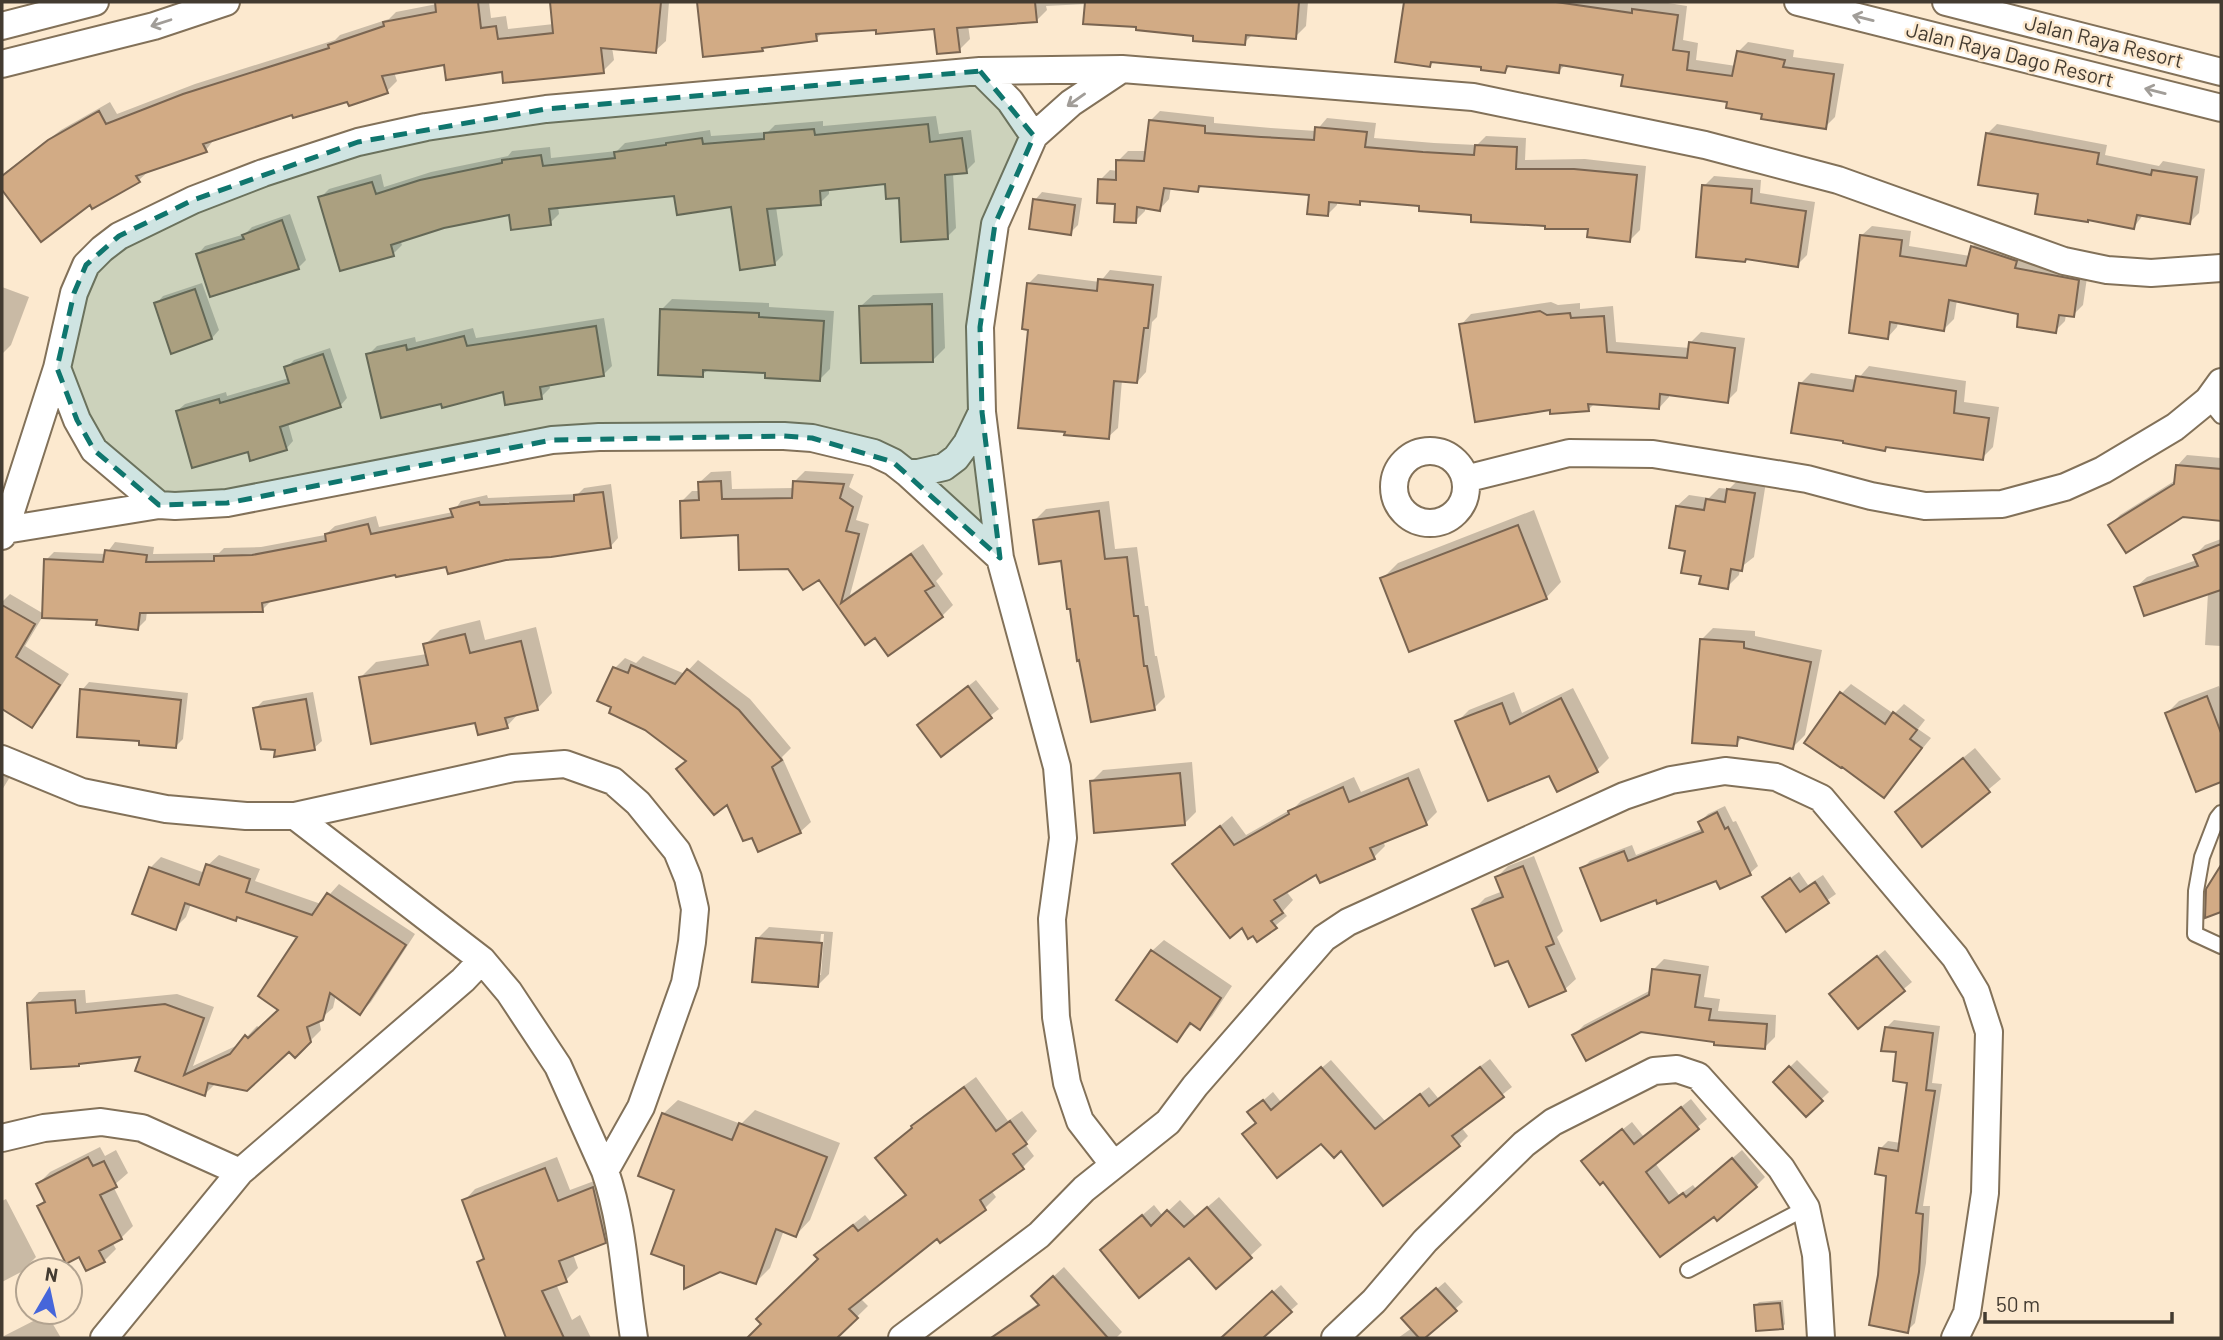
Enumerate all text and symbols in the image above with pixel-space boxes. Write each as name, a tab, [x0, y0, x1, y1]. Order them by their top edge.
street label: Jalan Raya Resort	[2022, 9, 2186, 72]
one-way arrow	[1852, 11, 1875, 24]
street label: Jalan Raya Dago Resort	[1904, 16, 2117, 91]
one-way arrow	[151, 18, 173, 30]
one-way arrow	[2144, 84, 2167, 97]
one-way arrow	[1067, 93, 1086, 107]
north arrow	[14, 1256, 84, 1326]
text: N	[44, 1261, 60, 1286]
scale bar	[1985, 1280, 2172, 1324]
text: 50 m	[1996, 1291, 2040, 1316]

